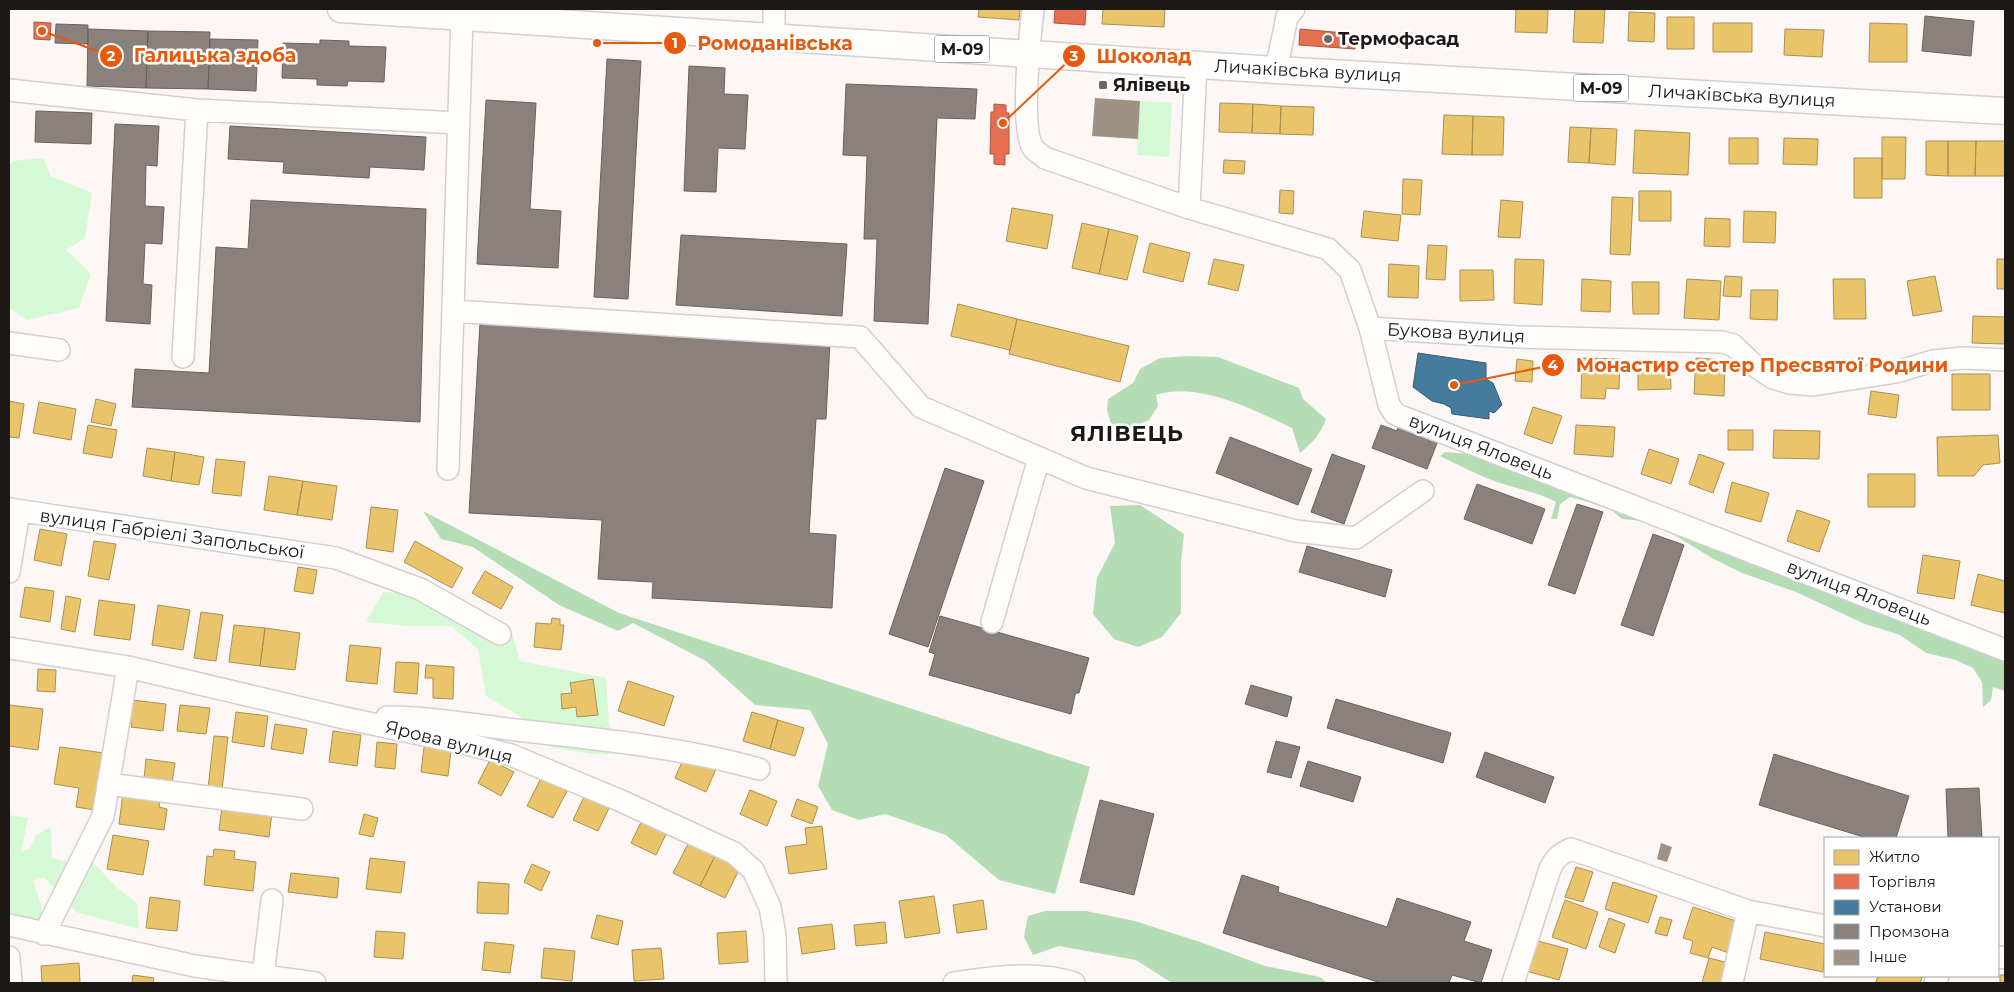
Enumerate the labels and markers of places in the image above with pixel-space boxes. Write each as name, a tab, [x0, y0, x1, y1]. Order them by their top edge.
callout: Ромоданівська	[662, 26, 863, 60]
place label: Термофасад	[1338, 28, 1460, 50]
marker: Термофасад	[1322, 33, 1334, 45]
callout: Галицька здоба	[99, 39, 307, 73]
callout: Шоколад	[1062, 39, 1202, 73]
place label: Ялівець	[1113, 74, 1190, 96]
marker: Ялівець	[1097, 79, 1109, 91]
callout: Монастир сестер Пресвятої Родини	[1540, 348, 1958, 382]

